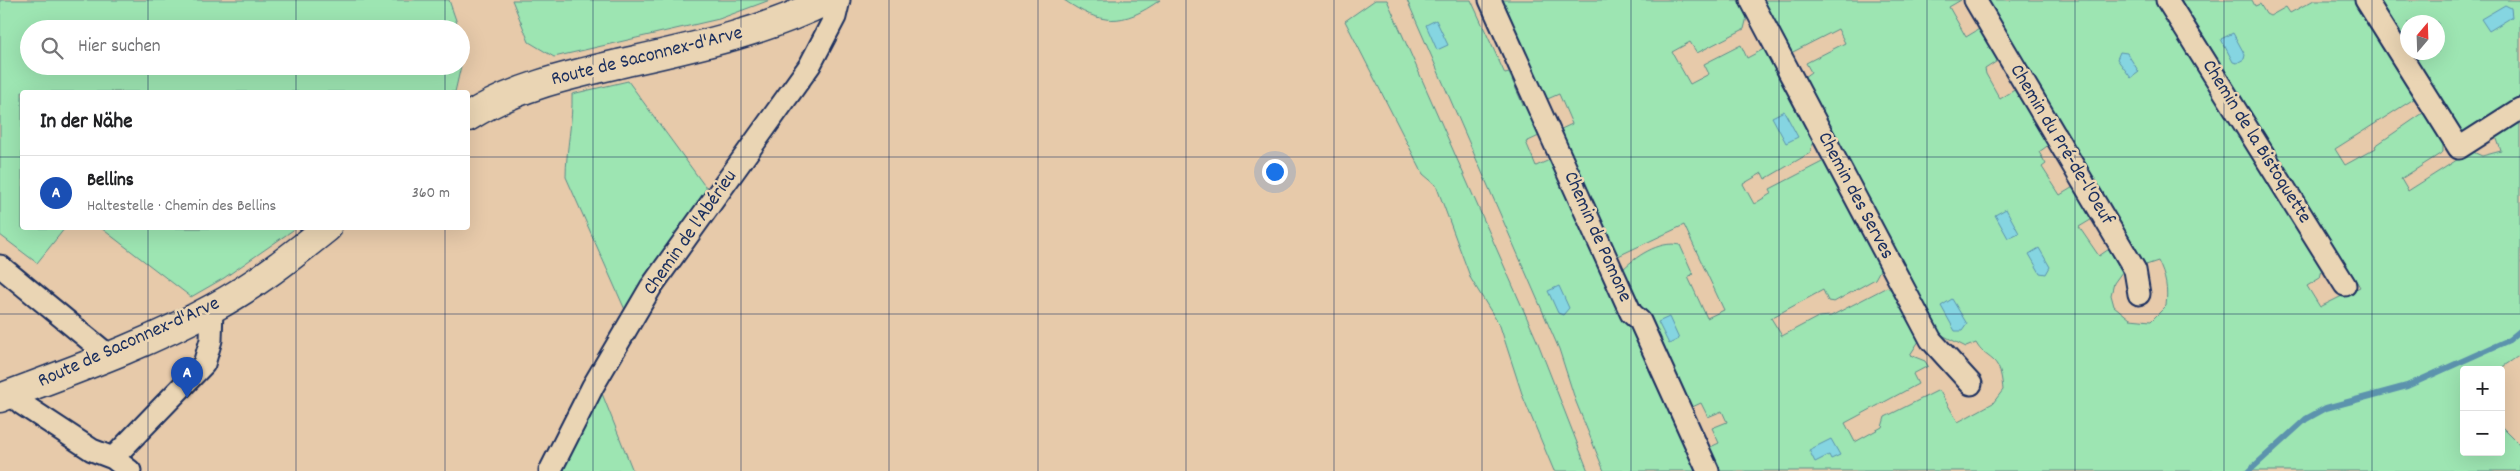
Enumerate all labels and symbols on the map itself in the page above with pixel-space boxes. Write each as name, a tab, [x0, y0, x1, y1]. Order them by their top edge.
north arrow	[2400, 15, 2445, 60]
street label: Route de Saconnex-d'Arve	[548, 20, 746, 94]
street label: Chemin de la Bistoquette	[2194, 55, 2318, 229]
street label: Chemin du Pré-de-l'Oeuf	[2002, 59, 2121, 232]
street label: Chemin des Serves	[1810, 127, 1900, 265]
your location	[1262, 159, 1288, 185]
street label: Chemin de l'Abérieu	[637, 165, 745, 301]
street label: Chemin de Pomone	[1556, 167, 1638, 307]
street label: Route de Saconnex-d'Arve	[34, 292, 224, 394]
pin: A	[171, 357, 203, 398]

